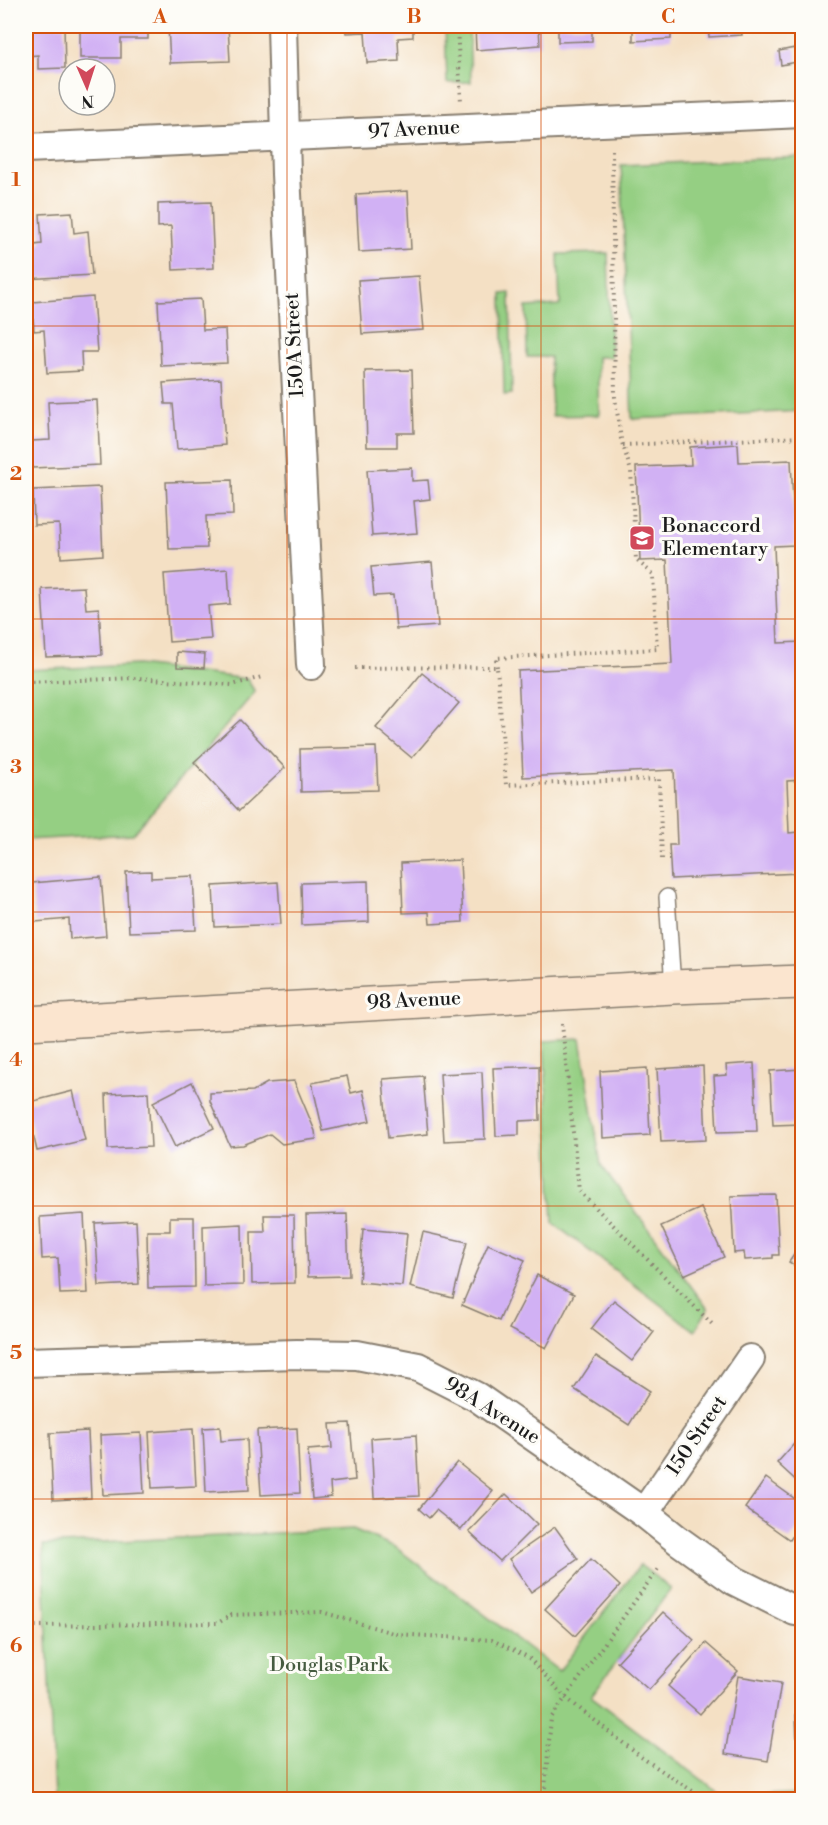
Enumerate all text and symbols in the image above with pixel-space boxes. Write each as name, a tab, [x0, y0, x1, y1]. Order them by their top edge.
text: A	[152, 5, 168, 30]
text: B	[406, 5, 422, 30]
text: C	[661, 5, 675, 30]
north arrow	[57, 57, 117, 117]
text: N	[81, 91, 95, 111]
street label: 97 Avenue	[367, 115, 461, 145]
text: 1	[11, 168, 21, 193]
street label: 150A Street	[280, 292, 310, 398]
text: 2	[10, 462, 22, 487]
place label: Bonaccord Elementary	[661, 514, 768, 562]
school or university icon: Bonaccord Elementary	[627, 523, 657, 553]
text: 3	[10, 755, 22, 780]
street label: 98 Avenue	[366, 986, 462, 1016]
text: 4	[9, 1048, 23, 1073]
text: 5	[10, 1341, 22, 1366]
street label: 98A Avenue	[440, 1372, 544, 1450]
street label: 150 Street	[661, 1391, 733, 1481]
text: 6	[10, 1634, 23, 1659]
park label: Douglas Park	[269, 1653, 390, 1678]

